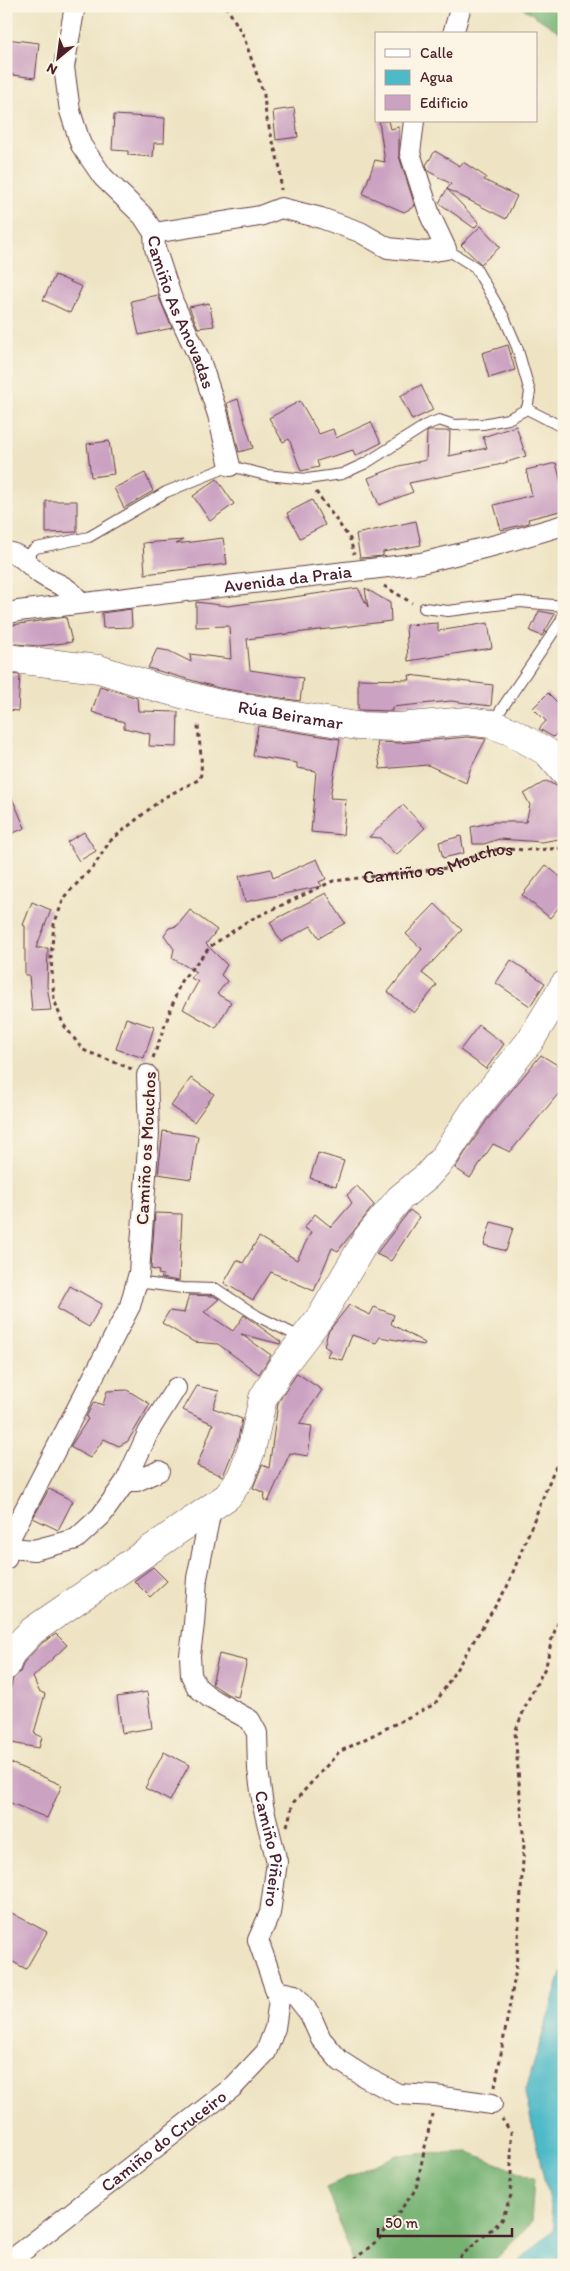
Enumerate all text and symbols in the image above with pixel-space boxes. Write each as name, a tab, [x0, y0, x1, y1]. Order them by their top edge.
north arrow	[32, 32, 82, 82]
legend	[375, 32, 538, 122]
text: Calle	[420, 44, 453, 62]
text: N	[44, 59, 60, 79]
text: Agua	[420, 68, 454, 86]
text: Edificio	[420, 94, 468, 112]
street label: Camiño As Anovadas	[143, 235, 220, 391]
street label: Avenida da Praia	[222, 560, 354, 597]
street label: Rúa Beiramar	[236, 696, 345, 735]
street label: Camiño os Mouchos	[362, 838, 513, 888]
street label: Camiño os Mouchos	[131, 1071, 161, 1225]
street label: Camiño Piñeiro	[250, 1789, 288, 1909]
street label: Camiño do Cruceiro	[97, 2085, 231, 2197]
scale bar	[378, 2206, 511, 2238]
text: 50 m	[385, 2214, 418, 2232]

